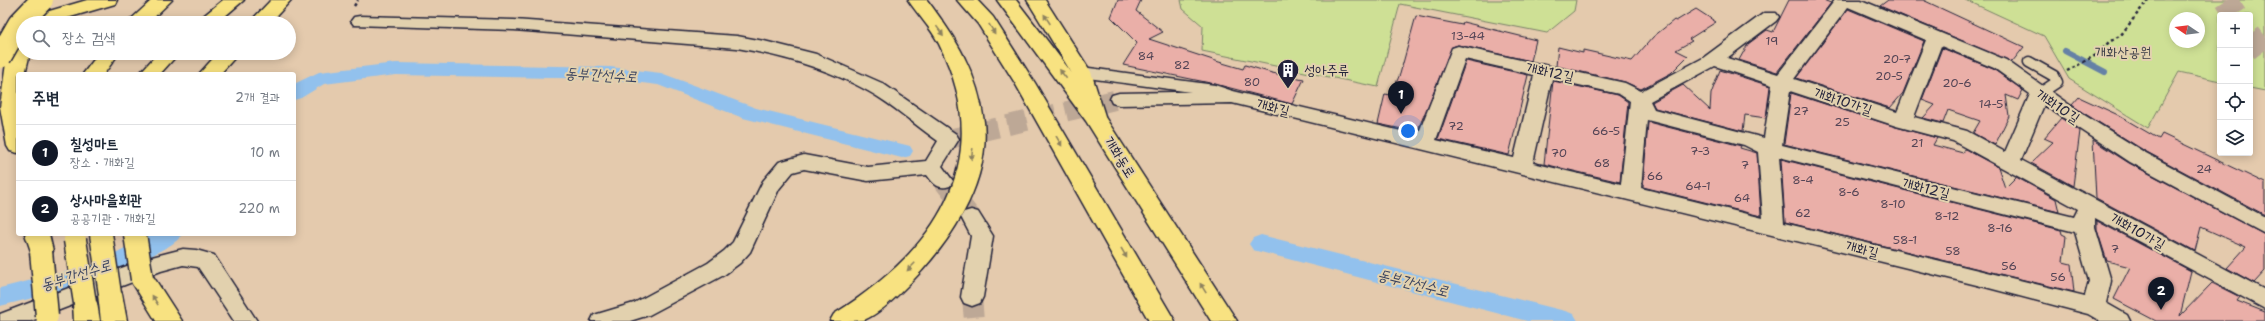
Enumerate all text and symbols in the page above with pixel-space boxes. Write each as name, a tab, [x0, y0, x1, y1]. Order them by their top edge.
north arrow	[2169, 12, 2205, 48]
map controls	[2217, 12, 2253, 156]
button: +	[2217, 12, 2253, 48]
one-way arrow	[1044, 13, 1051, 24]
search box	[16, 16, 296, 60]
one-way arrow	[988, 24, 996, 34]
one-way arrow	[936, 26, 944, 37]
icon: search	[30, 27, 52, 49]
text: 장소 검색	[62, 28, 115, 48]
house number: 13-44	[1451, 28, 1485, 44]
house number: 19	[1766, 33, 1778, 49]
park label: 개화산공원	[2095, 43, 2151, 61]
house number: 84	[1138, 48, 1154, 64]
button: −	[2217, 48, 2253, 84]
house number: 20-7	[1883, 51, 1911, 67]
house number: 82	[1174, 57, 1190, 73]
building icon: 성아주류	[1275, 57, 1301, 90]
street label: 개화12길	[1524, 58, 1576, 86]
place label: 성아주류	[1304, 61, 1349, 79]
water label: 동부간선수로	[564, 63, 638, 87]
house number: 20-5	[1875, 68, 1903, 84]
one-way arrow	[1059, 69, 1067, 79]
house number: 80	[1244, 74, 1260, 90]
house number: 20-6	[1942, 75, 1972, 91]
pin: 1	[1388, 81, 1414, 114]
street label: 개화10가길	[1812, 83, 1875, 119]
button: locate	[2217, 84, 2253, 120]
street label: 개화10길	[2033, 85, 2084, 128]
text: 주변	[32, 87, 59, 109]
text: 2개 결과	[235, 89, 280, 106]
street label: 개화길	[1254, 94, 1292, 120]
house number: 14-5	[1979, 96, 2003, 112]
house number: 27	[1793, 103, 1809, 119]
house number: 25	[1834, 114, 1850, 130]
house number: 72	[1448, 118, 1464, 134]
button: layers	[2217, 120, 2253, 156]
your location	[1398, 121, 1418, 141]
house number: 66-5	[1592, 123, 1620, 139]
street label: 개화동로	[1100, 133, 1140, 181]
text: 칠성마트	[70, 134, 118, 154]
one-way arrow	[1055, 135, 1062, 147]
house number: 21	[1911, 135, 1923, 151]
house number: 7-3	[1690, 143, 1710, 159]
text: 1	[42, 144, 48, 161]
text: 10 m	[250, 144, 280, 161]
house number: 70	[1551, 145, 1567, 161]
one-way arrow	[969, 148, 975, 161]
text: 장소 · 개화길	[70, 154, 135, 171]
house number: 68	[1594, 155, 1610, 171]
house number: 7	[1741, 157, 1749, 173]
house number: 24	[2196, 161, 2212, 177]
house number: 66	[1647, 168, 1663, 184]
house number: 8-4	[1792, 172, 1814, 188]
street label: 개화12길	[1900, 173, 1953, 203]
house number: 64-1	[1685, 178, 1711, 194]
house number: 8-6	[1838, 184, 1860, 200]
text: 상사마을회관	[70, 190, 142, 210]
house number: 64	[1734, 190, 1750, 206]
house number: 8-10	[1880, 196, 1906, 212]
text: 2	[40, 200, 50, 217]
text: 220 m	[238, 200, 280, 217]
house number: 62	[1795, 205, 1811, 221]
house number: 8-12	[1934, 208, 1960, 224]
street label: 개화10가길	[2107, 209, 2169, 254]
text: 공공기관 · 개화길	[70, 210, 156, 227]
house number: 8-16	[1987, 220, 2013, 236]
house number: 58-1	[1893, 232, 1917, 248]
street label: 개화길	[1843, 236, 1881, 262]
house number: 7	[2111, 241, 2119, 257]
house number: 58	[1945, 243, 1961, 259]
one-way arrow	[1120, 248, 1127, 259]
water label: 동부간선수로	[38, 255, 114, 295]
house number: 56	[2001, 258, 2017, 274]
one-way arrow	[906, 262, 916, 272]
water label: 동부간선수로	[1375, 265, 1451, 301]
house number: 56	[2050, 269, 2066, 285]
pin: 2	[2148, 277, 2174, 310]
one-way arrow	[1199, 283, 1207, 293]
one-way arrow	[151, 295, 159, 305]

